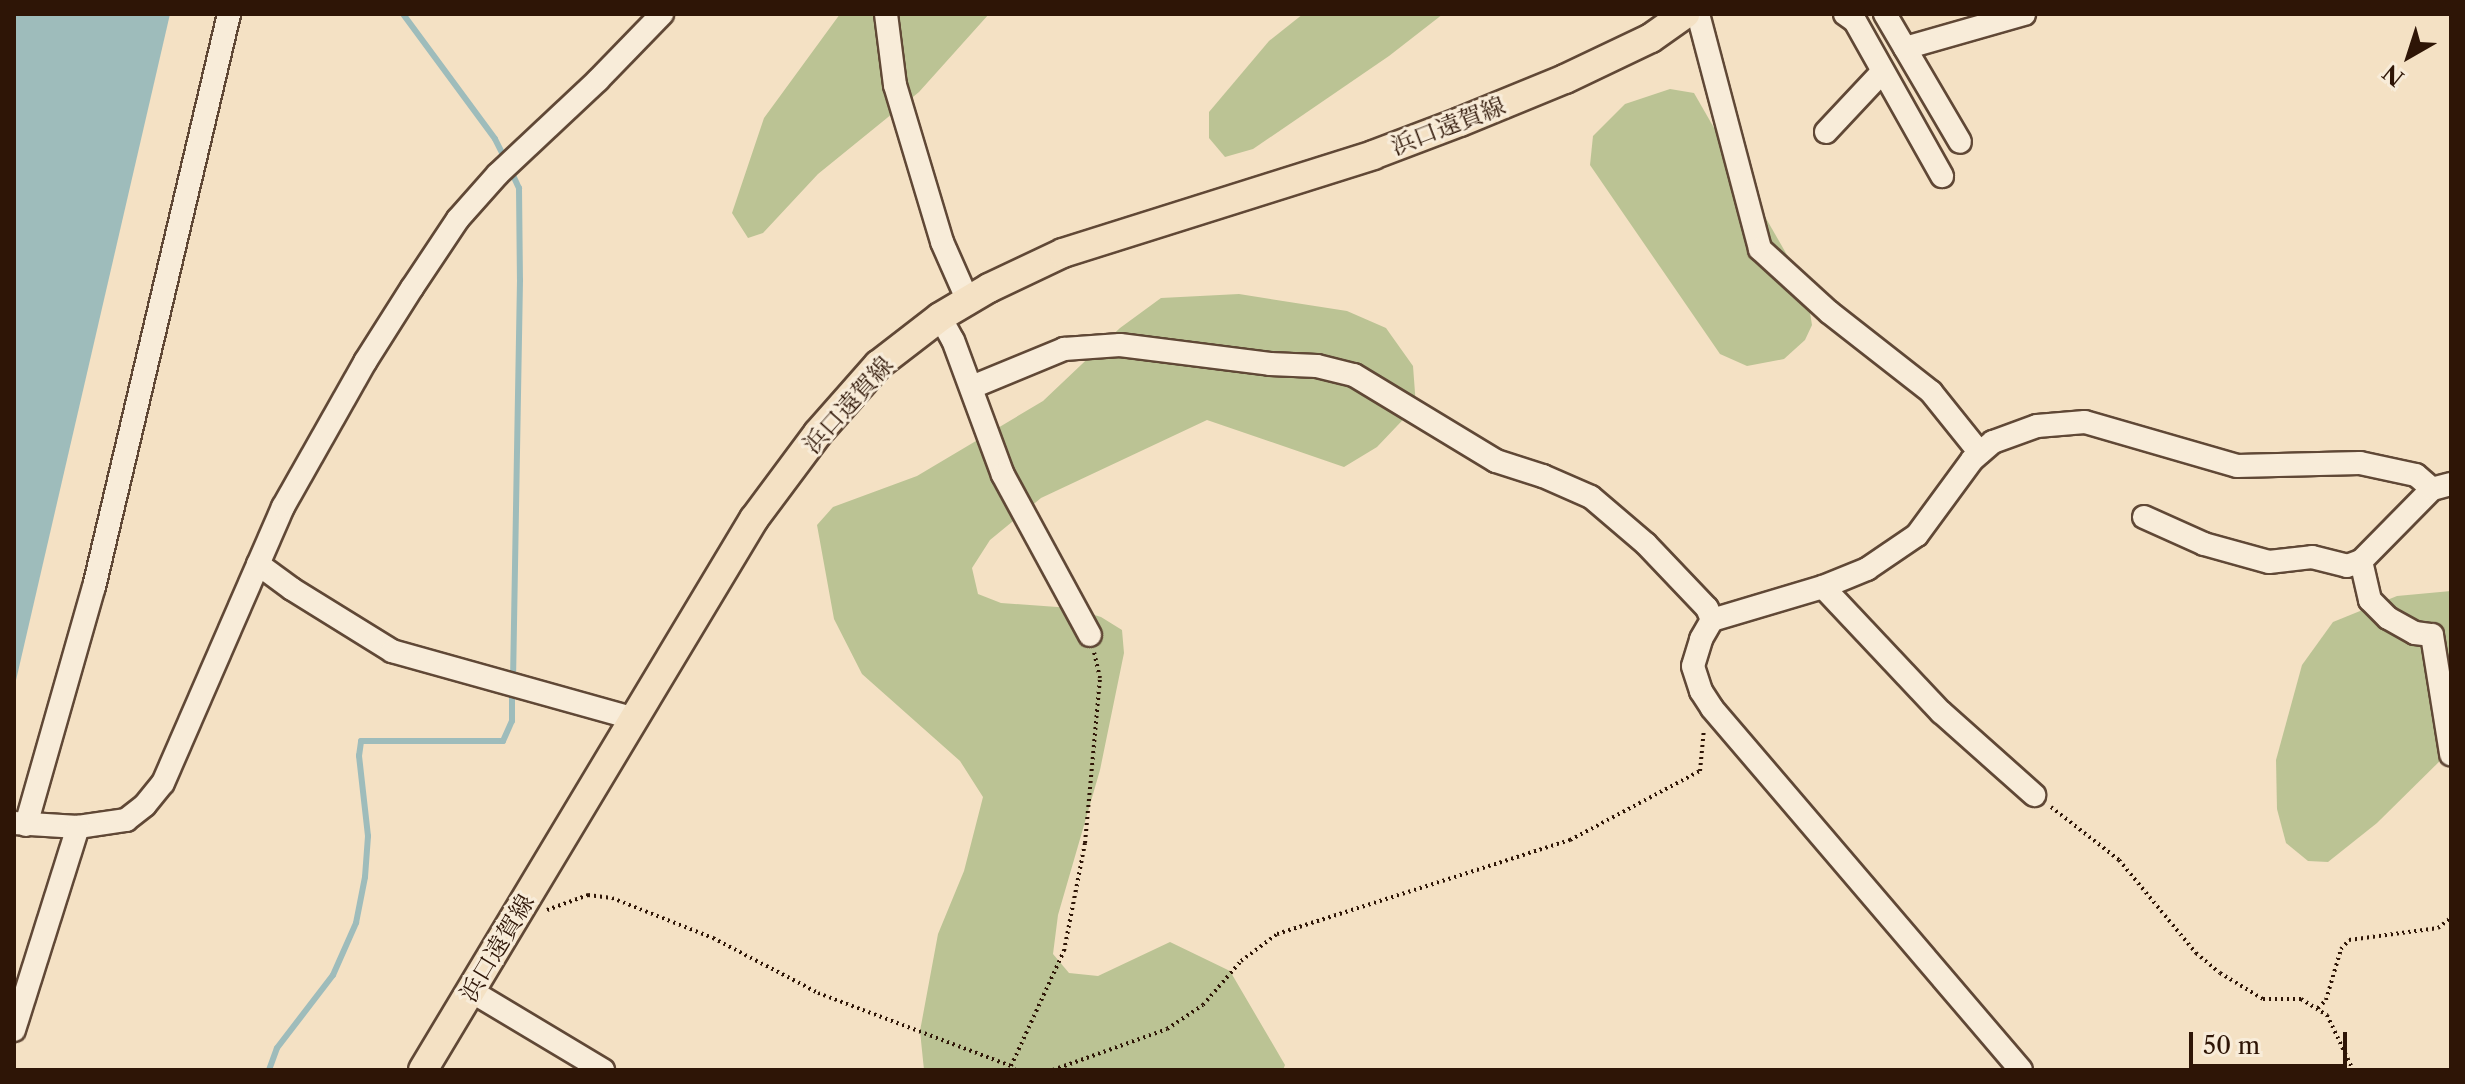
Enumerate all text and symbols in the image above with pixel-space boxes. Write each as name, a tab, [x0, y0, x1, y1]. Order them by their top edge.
north arrow	[2369, 16, 2449, 96]
text: N	[2378, 59, 2410, 92]
street label: 浜口遠賀線	[1387, 91, 1509, 161]
street label: 浜口遠賀線	[797, 351, 899, 459]
street label: 浜口遠賀線	[454, 889, 540, 1007]
scale bar	[2193, 1016, 2351, 1066]
text: 50 m	[2203, 1031, 2260, 1060]

